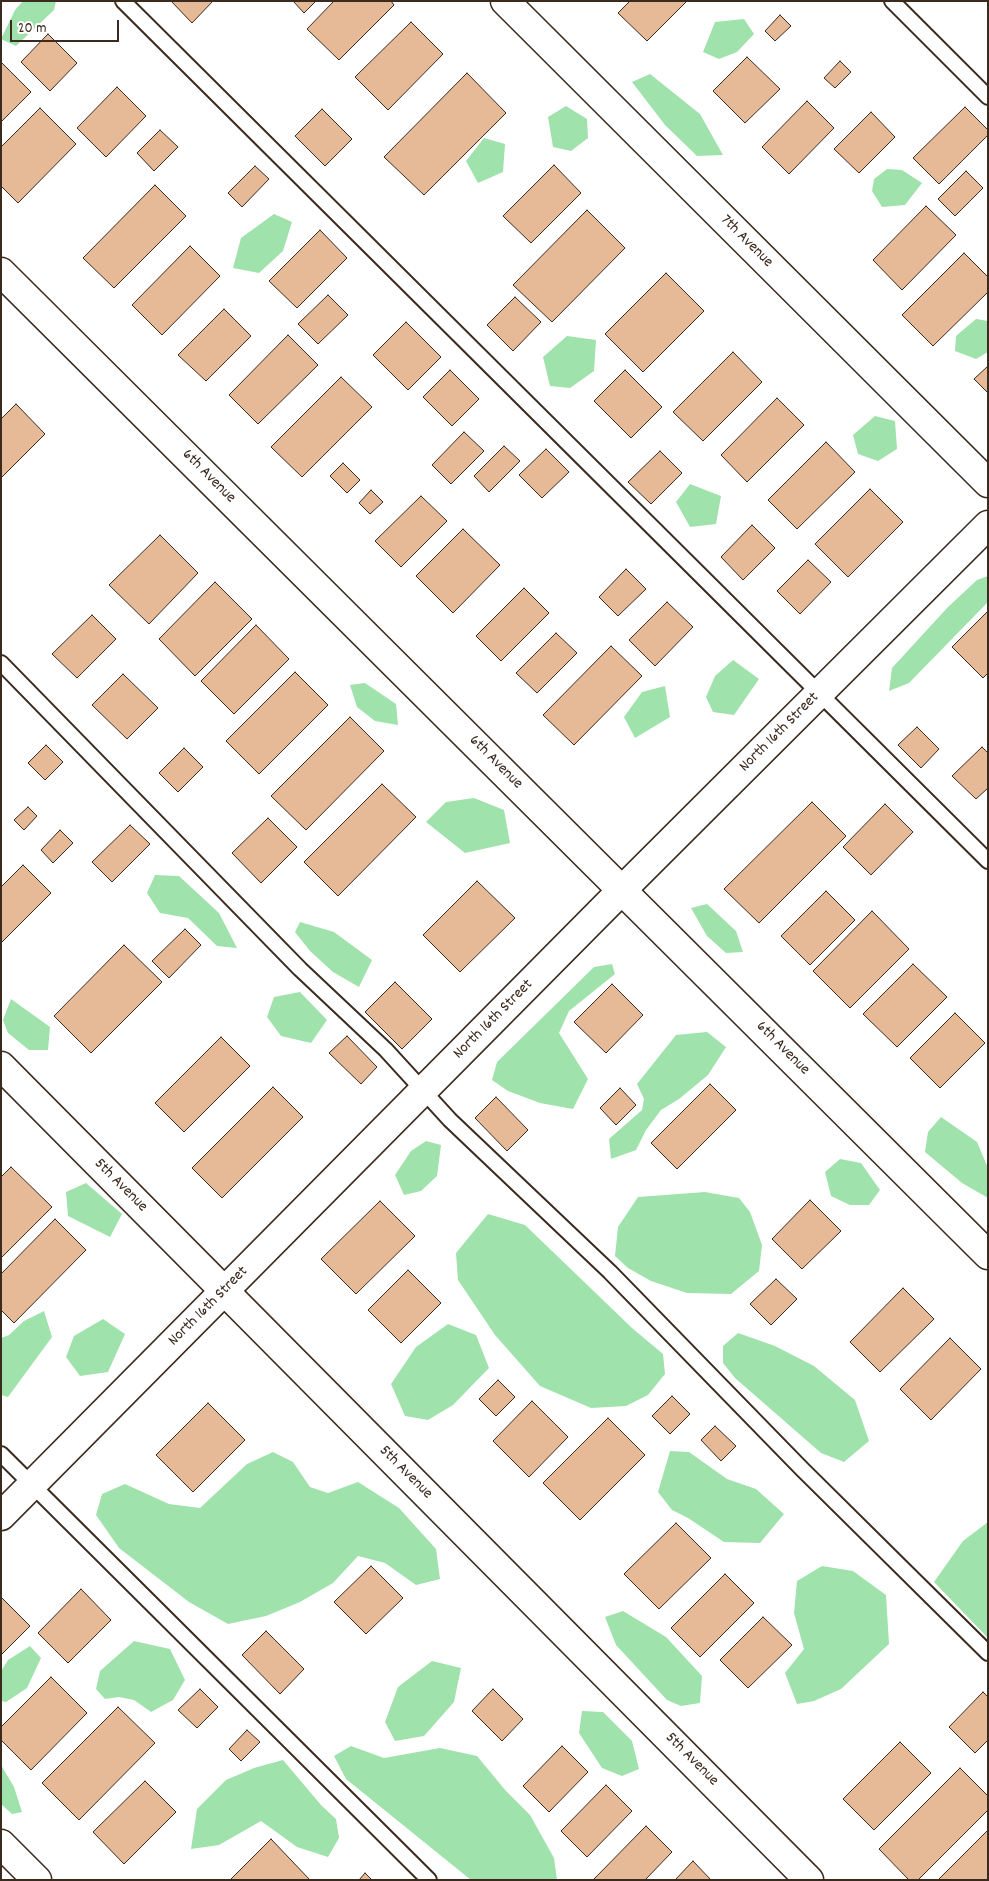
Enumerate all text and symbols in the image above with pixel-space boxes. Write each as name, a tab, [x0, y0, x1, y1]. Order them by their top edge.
scale bar	[12, 10, 121, 42]
text: 20 m	[18, 18, 46, 40]
street label: 7th Avenue	[716, 212, 776, 272]
street label: 6th Avenue	[177, 446, 239, 508]
street label: North 16th Street	[736, 689, 824, 777]
street label: 6th Avenue	[464, 732, 526, 794]
street label: North 16th Street	[450, 976, 538, 1064]
street label: 6th Avenue	[751, 1018, 813, 1080]
street label: 5th Avenue	[89, 1155, 151, 1217]
street label: North 16th Street	[165, 1263, 253, 1351]
street label: 5th Avenue	[374, 1442, 436, 1504]
street label: 5th Avenue	[660, 1729, 722, 1791]

